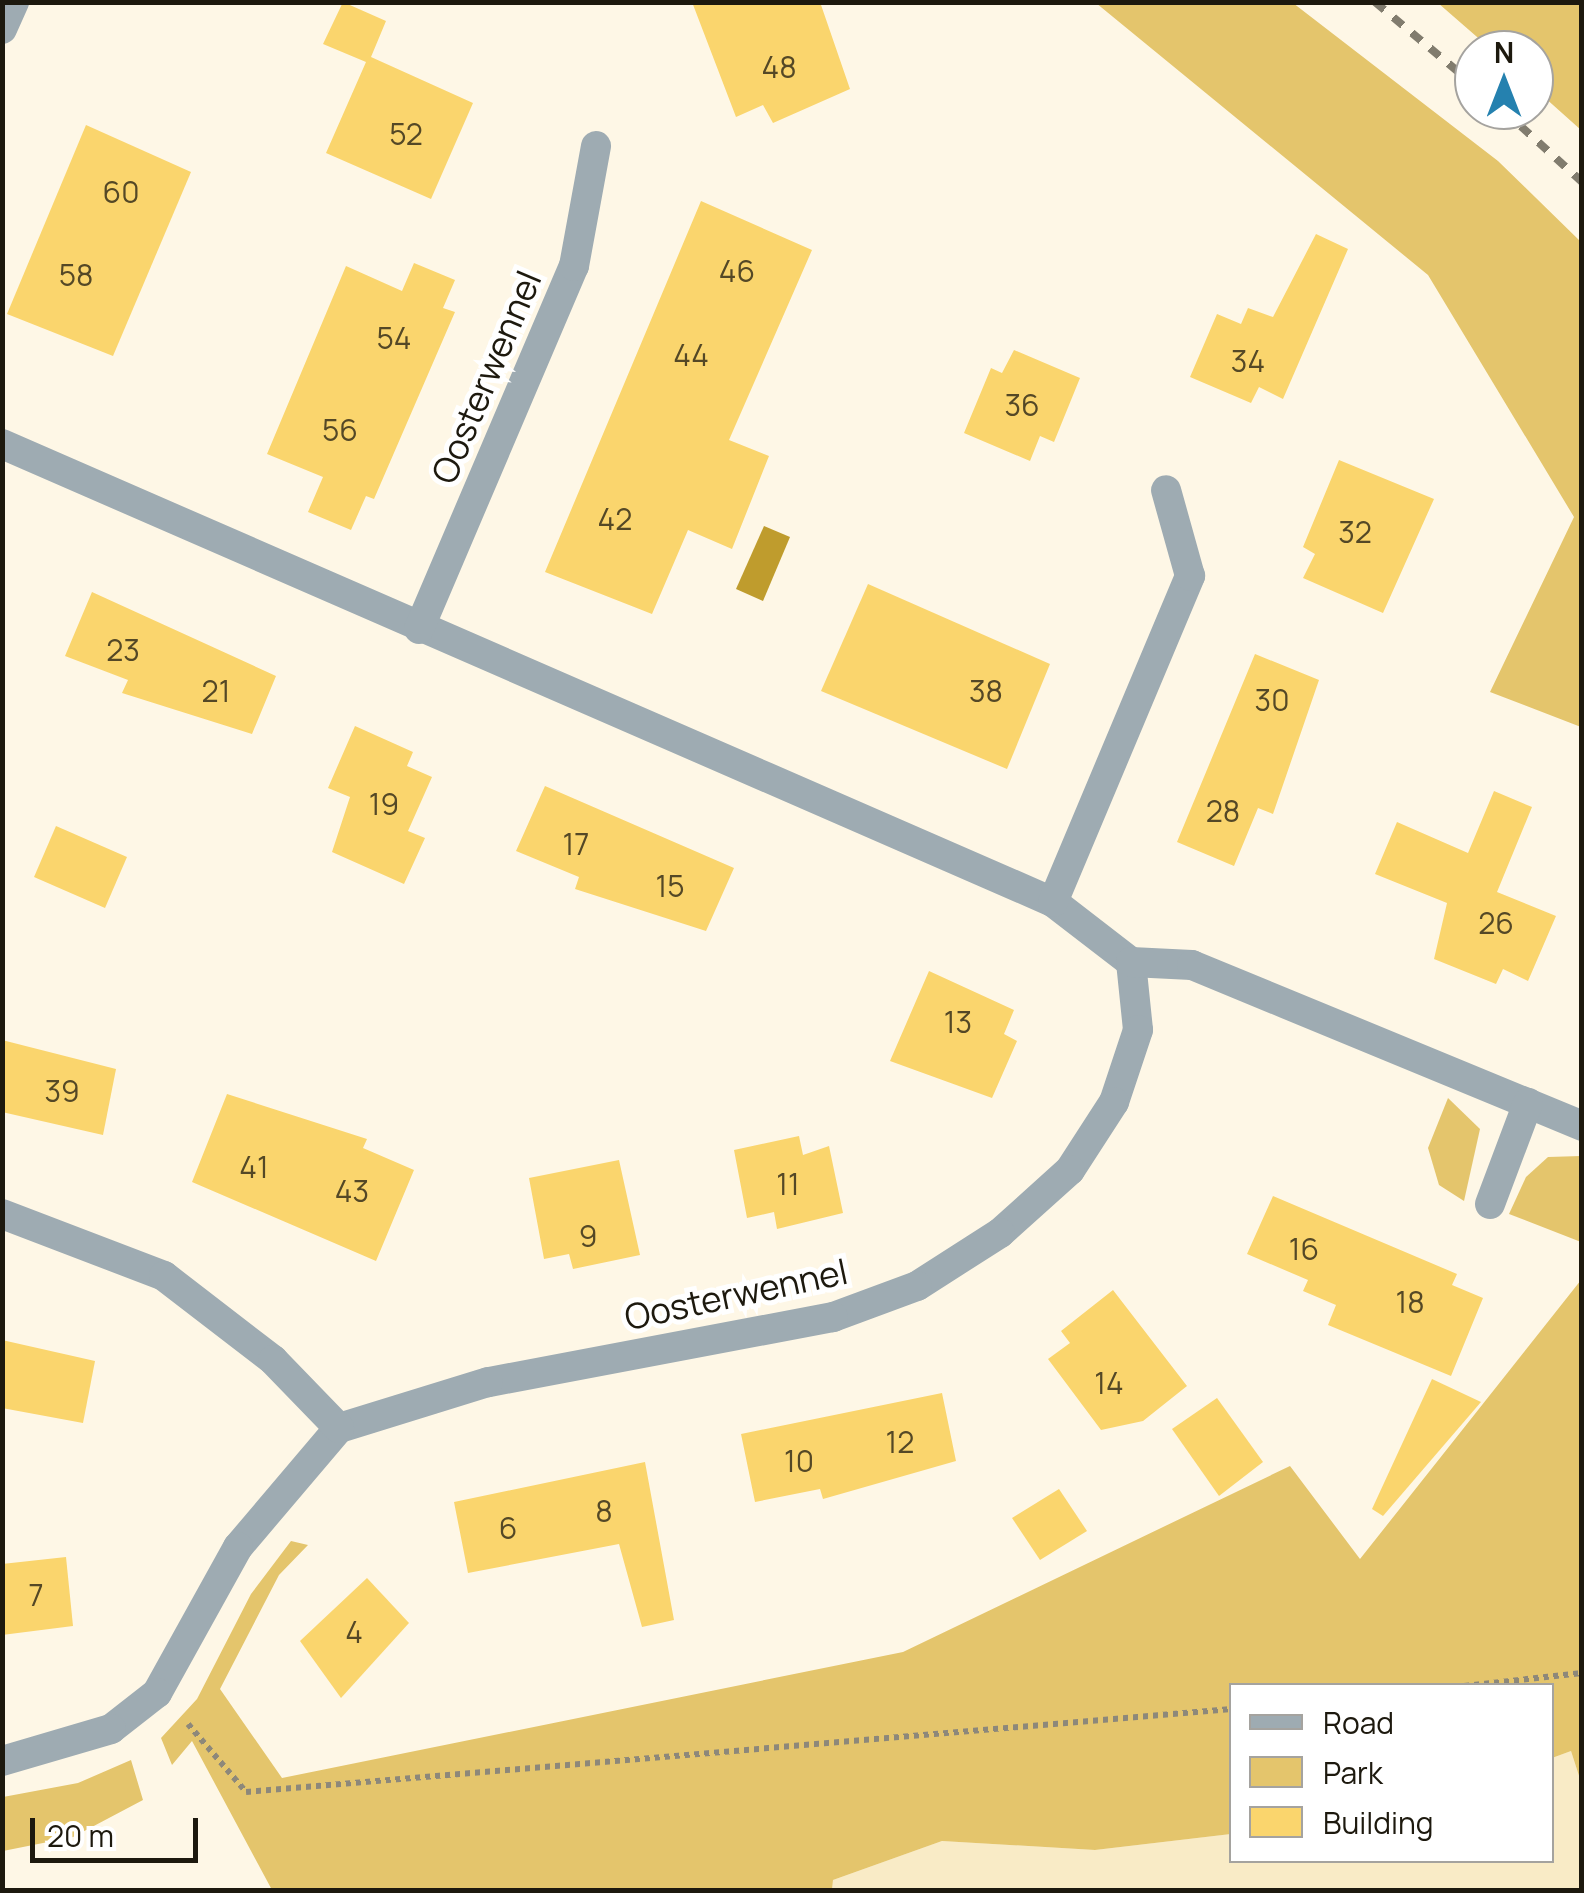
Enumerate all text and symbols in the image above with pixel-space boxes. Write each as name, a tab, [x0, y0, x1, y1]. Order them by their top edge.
north arrow	[1454, 30, 1554, 130]
text: N	[1494, 33, 1514, 71]
house number: 48	[761, 49, 797, 85]
house number: 52	[389, 116, 423, 152]
house number: 60	[103, 174, 139, 210]
house number: 46	[719, 253, 755, 289]
house number: 58	[59, 257, 93, 293]
street label: Oosterwennel	[422, 264, 550, 490]
house number: 54	[376, 320, 412, 356]
house number: 44	[673, 337, 709, 373]
house number: 34	[1231, 343, 1265, 379]
house number: 36	[1004, 387, 1040, 423]
house number: 56	[322, 412, 358, 448]
house number: 42	[598, 501, 632, 537]
house number: 32	[1338, 514, 1372, 550]
house number: 23	[106, 632, 140, 668]
house number: 21	[202, 673, 230, 709]
house number: 38	[969, 673, 1003, 709]
house number: 30	[1255, 682, 1289, 718]
house number: 19	[369, 786, 399, 822]
house number: 28	[1206, 793, 1240, 829]
house number: 17	[563, 826, 589, 862]
house number: 15	[655, 868, 685, 904]
house number: 26	[1478, 905, 1514, 941]
house number: 13	[944, 1004, 972, 1040]
house number: 39	[44, 1073, 80, 1109]
house number: 41	[239, 1149, 269, 1185]
house number: 11	[776, 1166, 800, 1202]
house number: 43	[335, 1173, 369, 1209]
house number: 9	[579, 1218, 597, 1254]
house number: 16	[1289, 1231, 1319, 1267]
street label: Oosterwennel	[621, 1250, 851, 1338]
house number: 18	[1395, 1284, 1425, 1320]
house number: 14	[1094, 1365, 1124, 1401]
house number: 12	[886, 1424, 914, 1460]
house number: 10	[784, 1443, 814, 1479]
house number: 8	[595, 1493, 613, 1529]
house number: 6	[499, 1510, 517, 1546]
house number: 7	[28, 1577, 44, 1613]
house number: 4	[345, 1614, 363, 1650]
legend	[1229, 1683, 1554, 1863]
text: Road	[1323, 1702, 1394, 1743]
text: Park	[1323, 1752, 1383, 1793]
scale bar	[35, 1798, 202, 1860]
text: Building	[1323, 1802, 1434, 1843]
text: 20 m	[47, 1815, 114, 1856]

